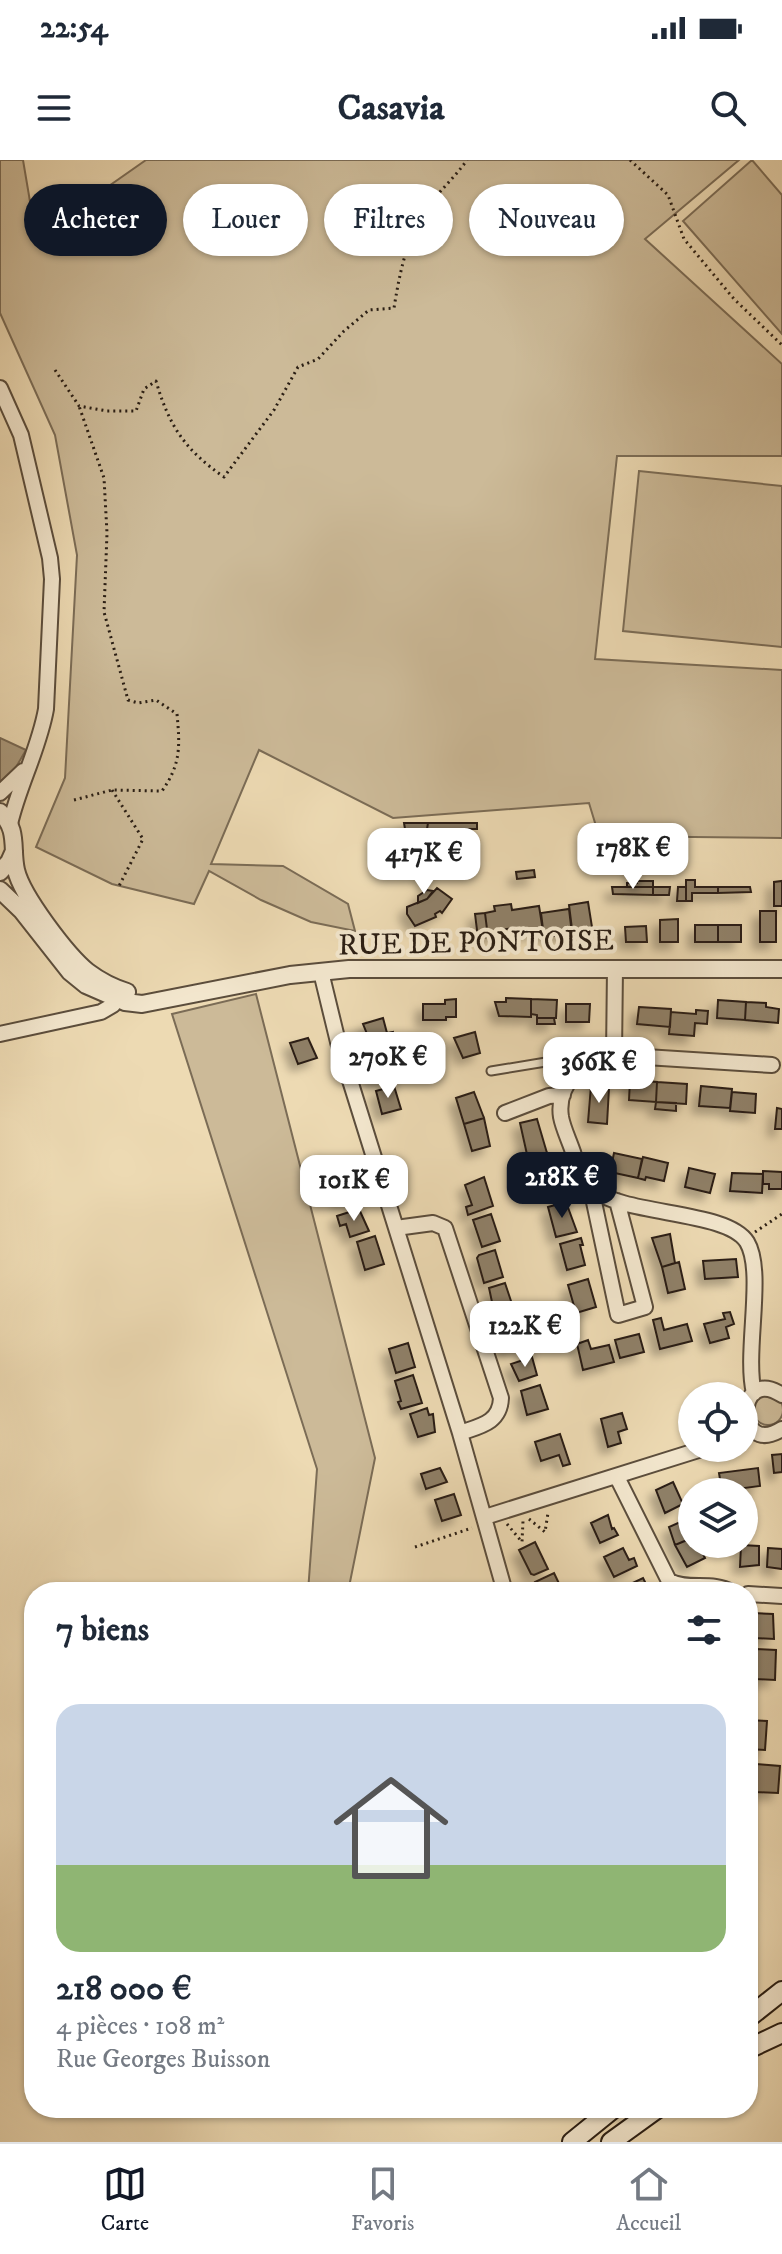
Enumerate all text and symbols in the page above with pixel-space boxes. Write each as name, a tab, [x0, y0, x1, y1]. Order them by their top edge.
text: 22:54	[40, 10, 108, 47]
icon: menu	[32, 86, 76, 130]
text: Casavia	[338, 86, 444, 131]
icon: search	[706, 86, 750, 130]
chip: Acheter	[24, 184, 167, 256]
chip: Louer	[183, 184, 308, 256]
chip: Filtres	[324, 184, 453, 256]
chip: Nouveau	[469, 184, 624, 256]
pin: 178K €	[568, 823, 698, 891]
pin: 417K €	[359, 828, 489, 896]
text: 178K €	[595, 832, 671, 865]
text: 417K €	[385, 837, 463, 870]
street label: RUE DE PONTOISE	[338, 923, 614, 964]
pin: 270K €	[323, 1032, 453, 1100]
pin: 366K €	[534, 1037, 664, 1105]
text: 270K €	[349, 1041, 427, 1074]
text: 366K €	[561, 1046, 637, 1079]
pin: 218K €	[497, 1152, 627, 1220]
pin: 101K €	[289, 1155, 419, 1223]
text: 218K €	[525, 1161, 599, 1194]
text: 101K €	[318, 1164, 390, 1197]
pin: 122K €	[460, 1301, 590, 1369]
text: 122K €	[488, 1310, 562, 1343]
map controls	[678, 1382, 758, 1558]
button: locate	[678, 1382, 758, 1462]
button: layers	[678, 1478, 758, 1558]
icon: filters	[682, 1608, 726, 1652]
text: 7 biens	[56, 1609, 149, 1651]
icon: home	[319, 1756, 463, 1900]
text: 218 000 €	[56, 1968, 192, 2010]
text: 4 pièces · 108 m²	[56, 2010, 224, 2043]
text: Rue Georges Buisson	[56, 2043, 270, 2076]
tab: Carte	[101, 2162, 149, 2237]
tab: Favoris	[351, 2162, 414, 2237]
tab: Accueil	[616, 2162, 681, 2237]

